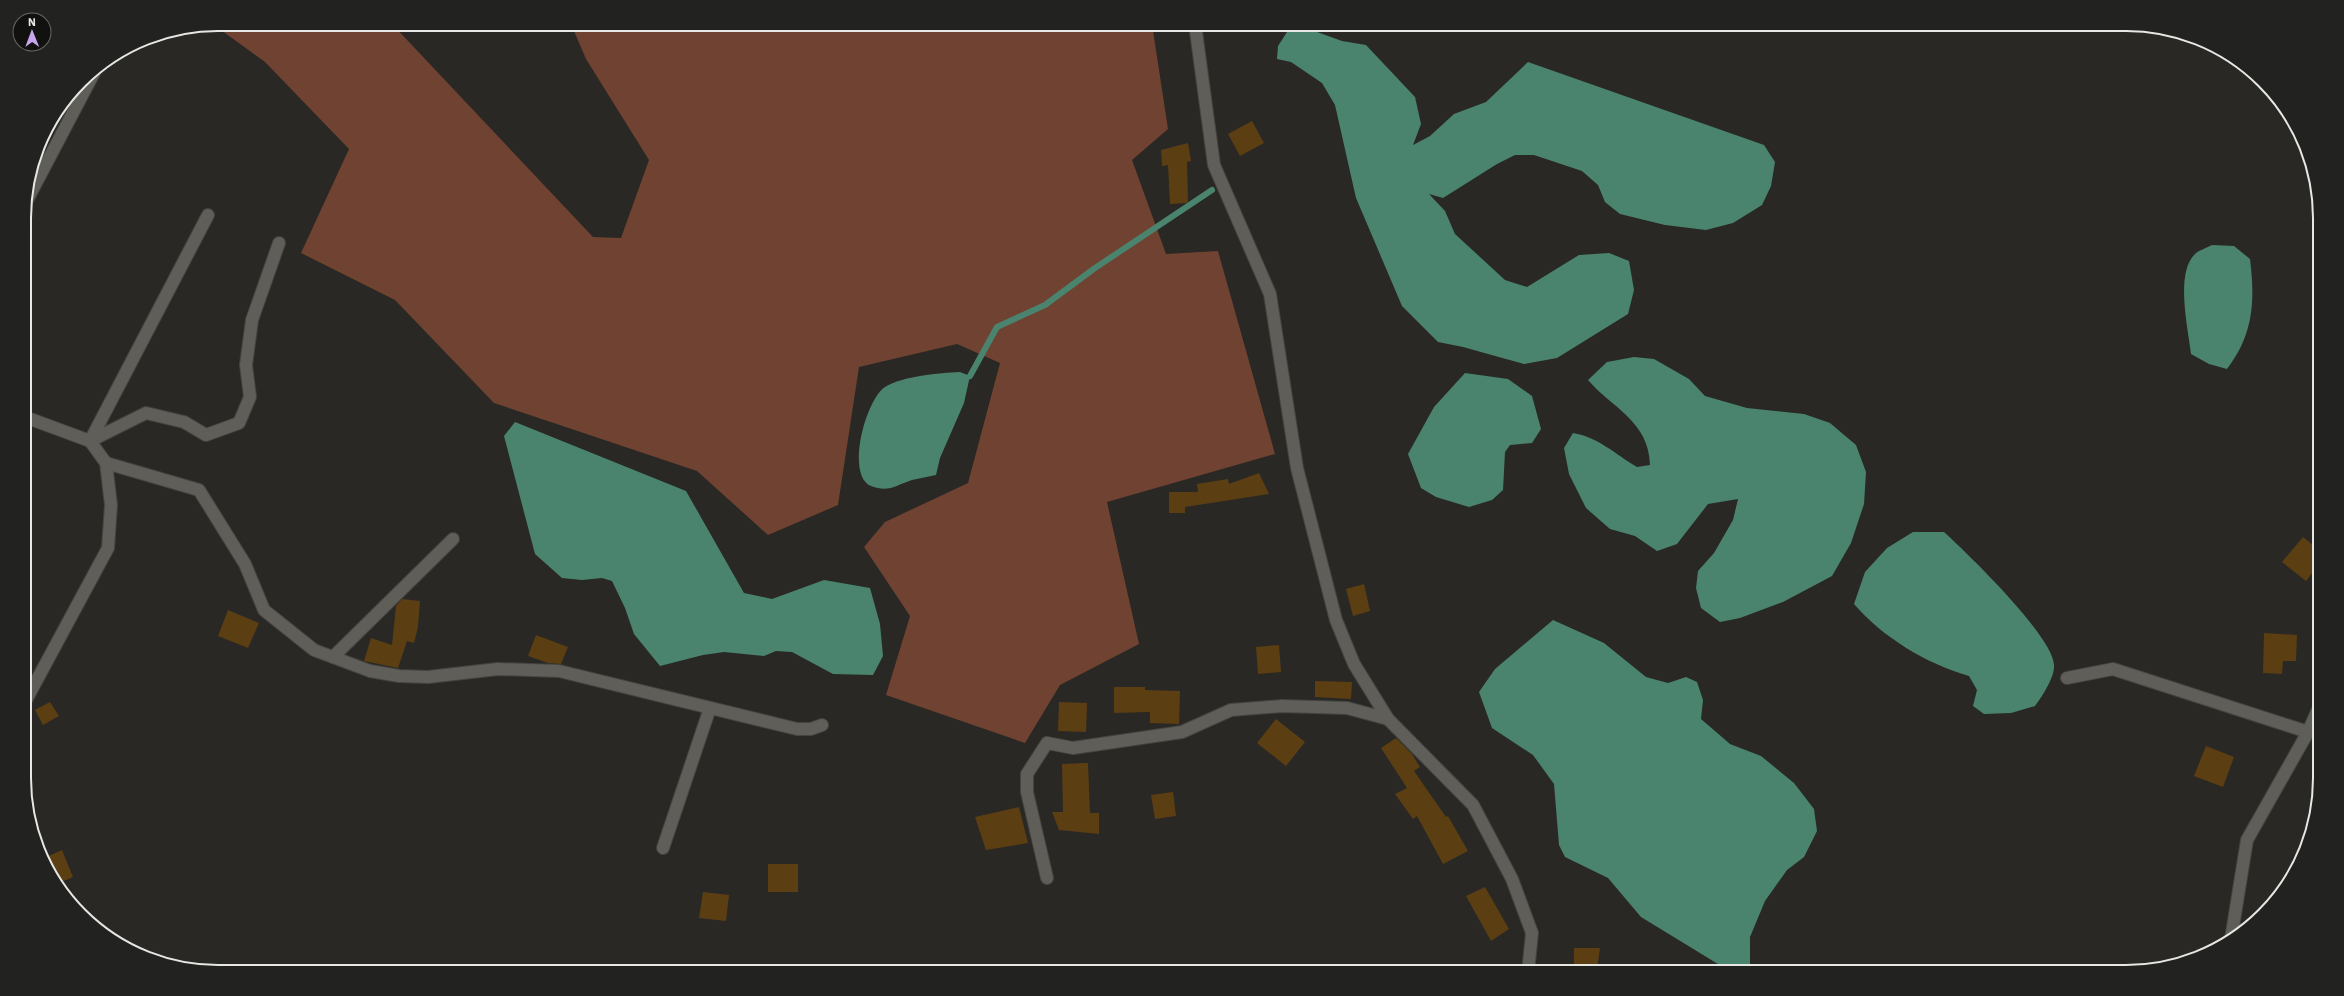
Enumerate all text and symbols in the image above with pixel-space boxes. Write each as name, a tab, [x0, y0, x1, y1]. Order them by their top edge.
north arrow	[12, 12, 52, 52]
text: N	[28, 15, 36, 29]

